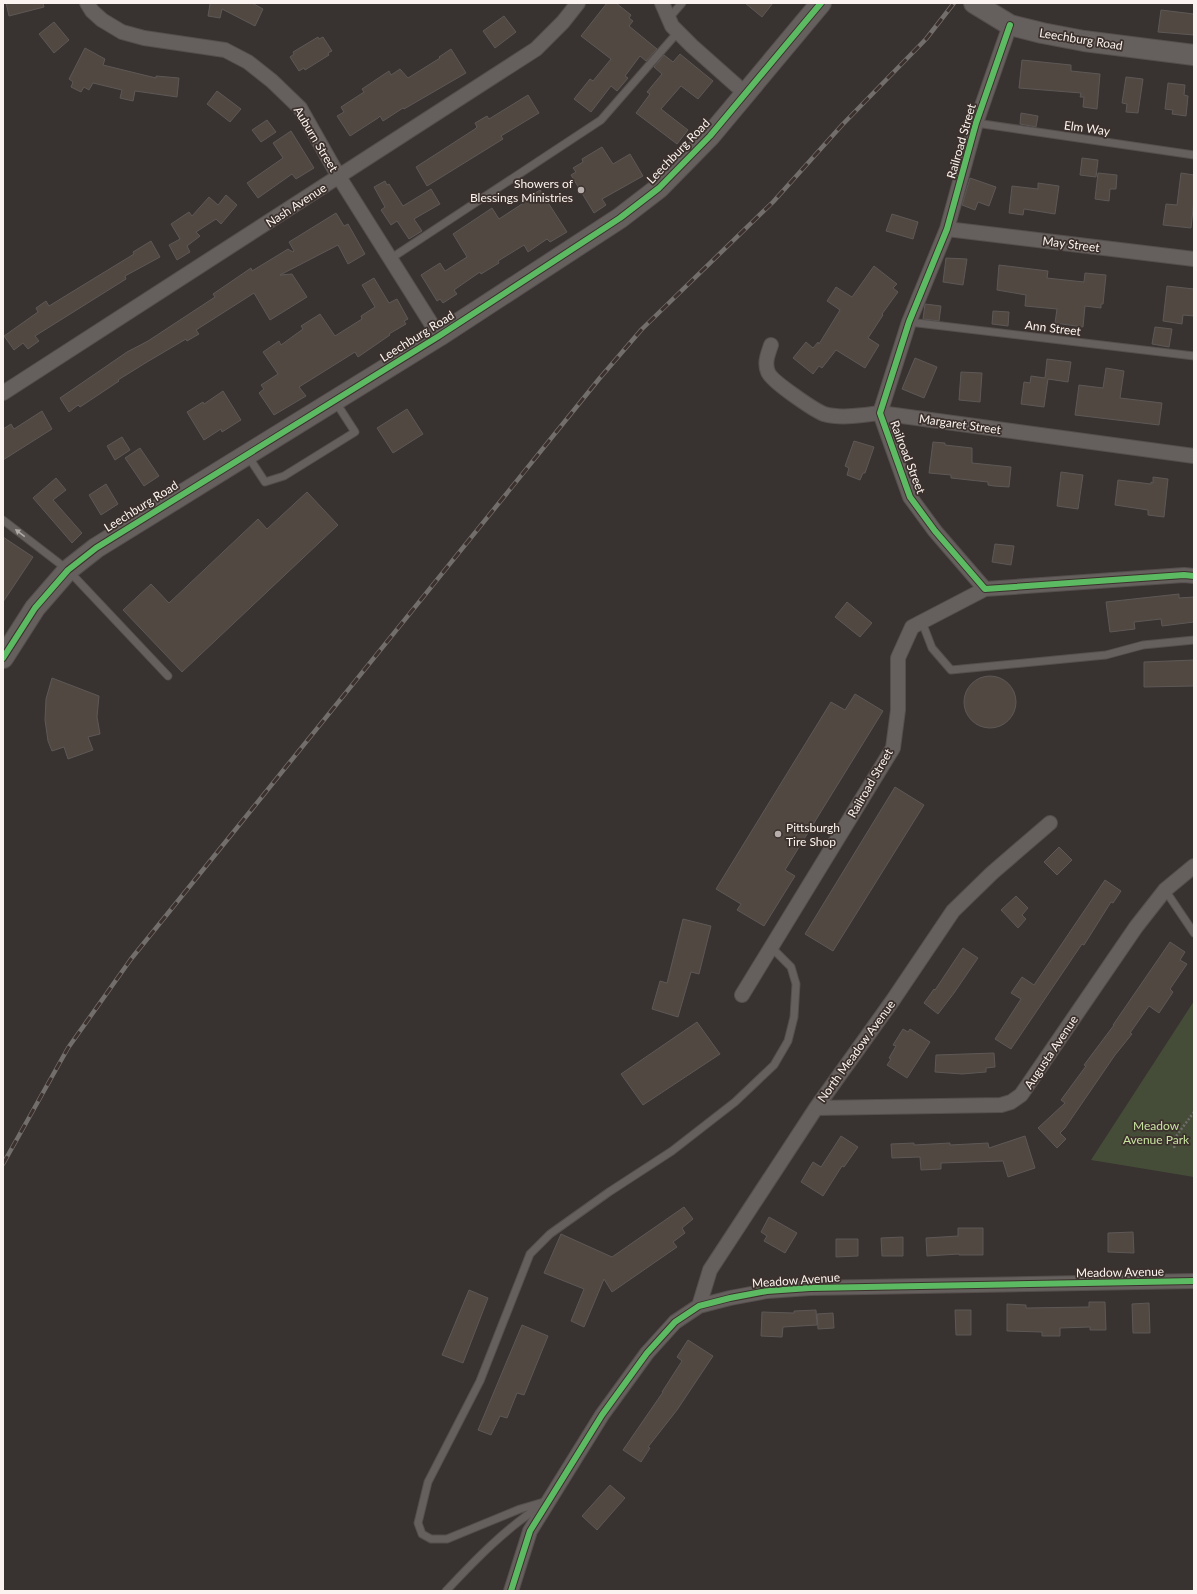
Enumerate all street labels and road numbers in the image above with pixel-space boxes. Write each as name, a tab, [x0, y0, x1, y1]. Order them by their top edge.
street label: Leechburg Road	[1038, 25, 1124, 53]
street label: Railroad Street	[943, 101, 979, 180]
street label: Auburn Street	[291, 104, 342, 175]
street label: Leechburg Road	[643, 115, 713, 187]
street label: Elm Way	[1063, 117, 1112, 139]
street label: Nash Avenue	[263, 180, 329, 230]
street label: May Street	[1042, 233, 1101, 255]
street label: Leechburg Road	[377, 307, 457, 365]
street label: Ann Street	[1024, 317, 1082, 339]
street label: Margaret Street	[918, 411, 1003, 437]
street label: Railroad Street	[887, 418, 929, 496]
street label: Leechburg Road	[101, 477, 181, 535]
street label: Railroad Street	[844, 745, 896, 820]
street label: North Meadow Avenue	[814, 997, 898, 1105]
street label: Augusta Avenue	[1021, 1012, 1081, 1092]
street label: Meadow Avenue	[1076, 1264, 1164, 1280]
street label: Meadow Avenue	[751, 1269, 841, 1291]

